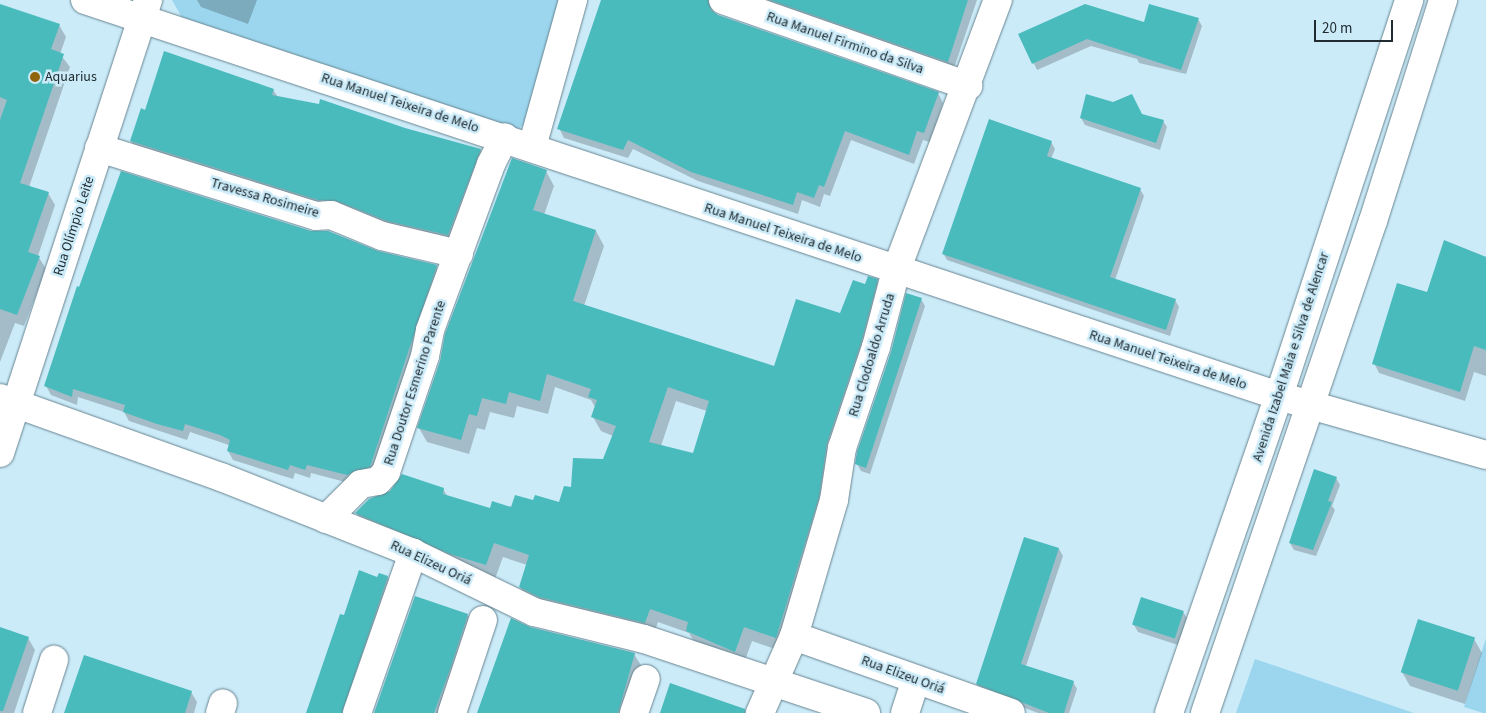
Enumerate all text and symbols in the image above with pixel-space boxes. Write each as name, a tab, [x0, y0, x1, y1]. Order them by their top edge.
street label: Rua Manuel Firmino da Silva	[764, 8, 926, 78]
scale bar	[1316, 10, 1395, 42]
text: 20 m	[1322, 18, 1352, 39]
place label: Aquarius	[45, 69, 97, 85]
street label: Rua Manuel Teixeira de Melo	[319, 70, 481, 136]
marker: Aquarius	[29, 71, 41, 83]
street label: Rua Olímpio Leite	[50, 174, 98, 278]
street label: Travessa Rosimeire	[209, 175, 321, 221]
street label: Rua Manuel Teixeira de Melo	[702, 200, 864, 266]
street label: Avenida Izabel Maia e Silva de Alencar	[1249, 250, 1333, 464]
street label: Rua Clodoaldo Arruda	[845, 291, 899, 419]
street label: Rua Doutor Esmerino Parente	[380, 298, 450, 468]
street label: Rua Manuel Teixeira de Melo	[1087, 327, 1249, 393]
street label: Rua Elizeu Oriá	[388, 537, 474, 589]
street label: Rua Elizeu Oriá	[859, 652, 947, 698]

